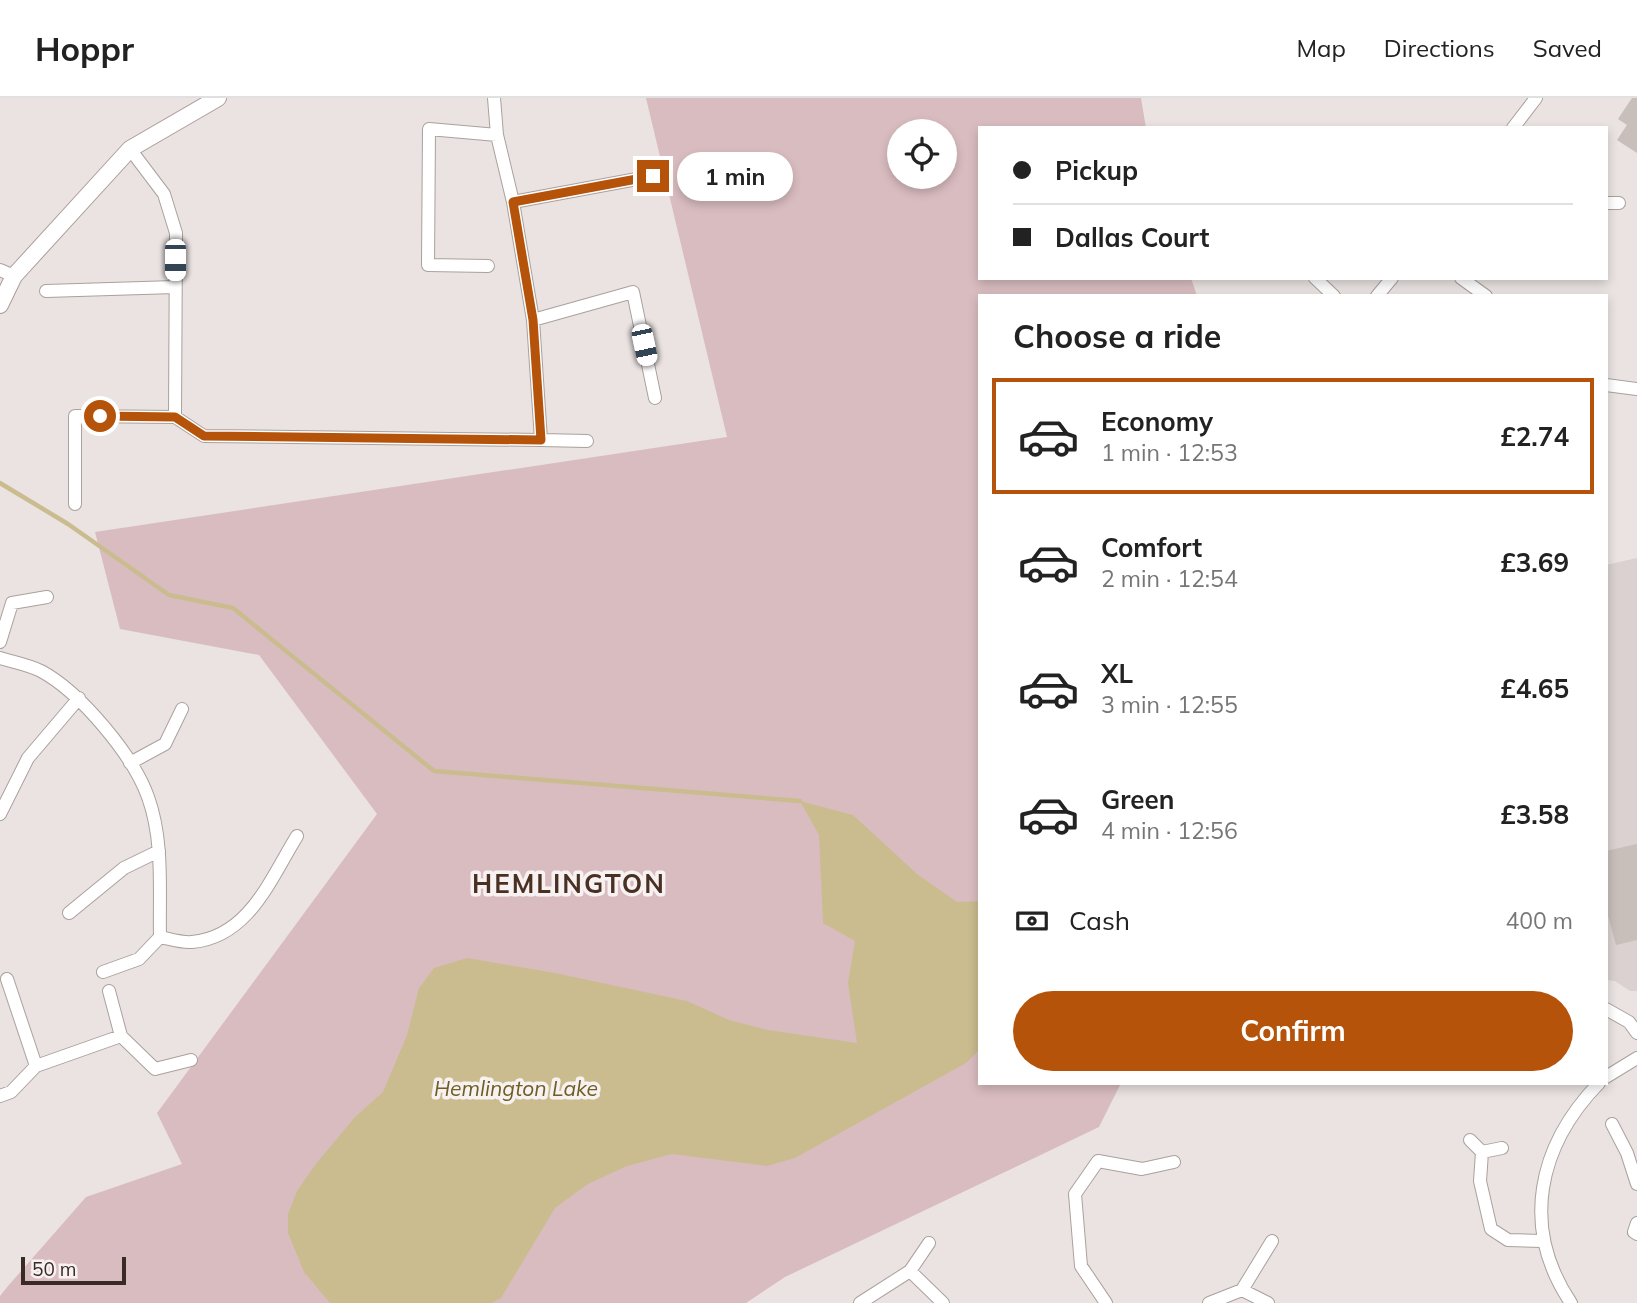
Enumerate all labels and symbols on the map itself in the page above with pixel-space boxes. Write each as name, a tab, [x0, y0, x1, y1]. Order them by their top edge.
callout: 1 min	[678, 152, 793, 200]
route end	[637, 160, 669, 192]
car	[165, 239, 186, 281]
car	[630, 322, 659, 368]
route start	[84, 400, 116, 432]
district label: HEMLINGTON	[472, 867, 666, 900]
water label: Hemlington Lake	[434, 1075, 598, 1101]
scale bar	[21, 1254, 126, 1286]

